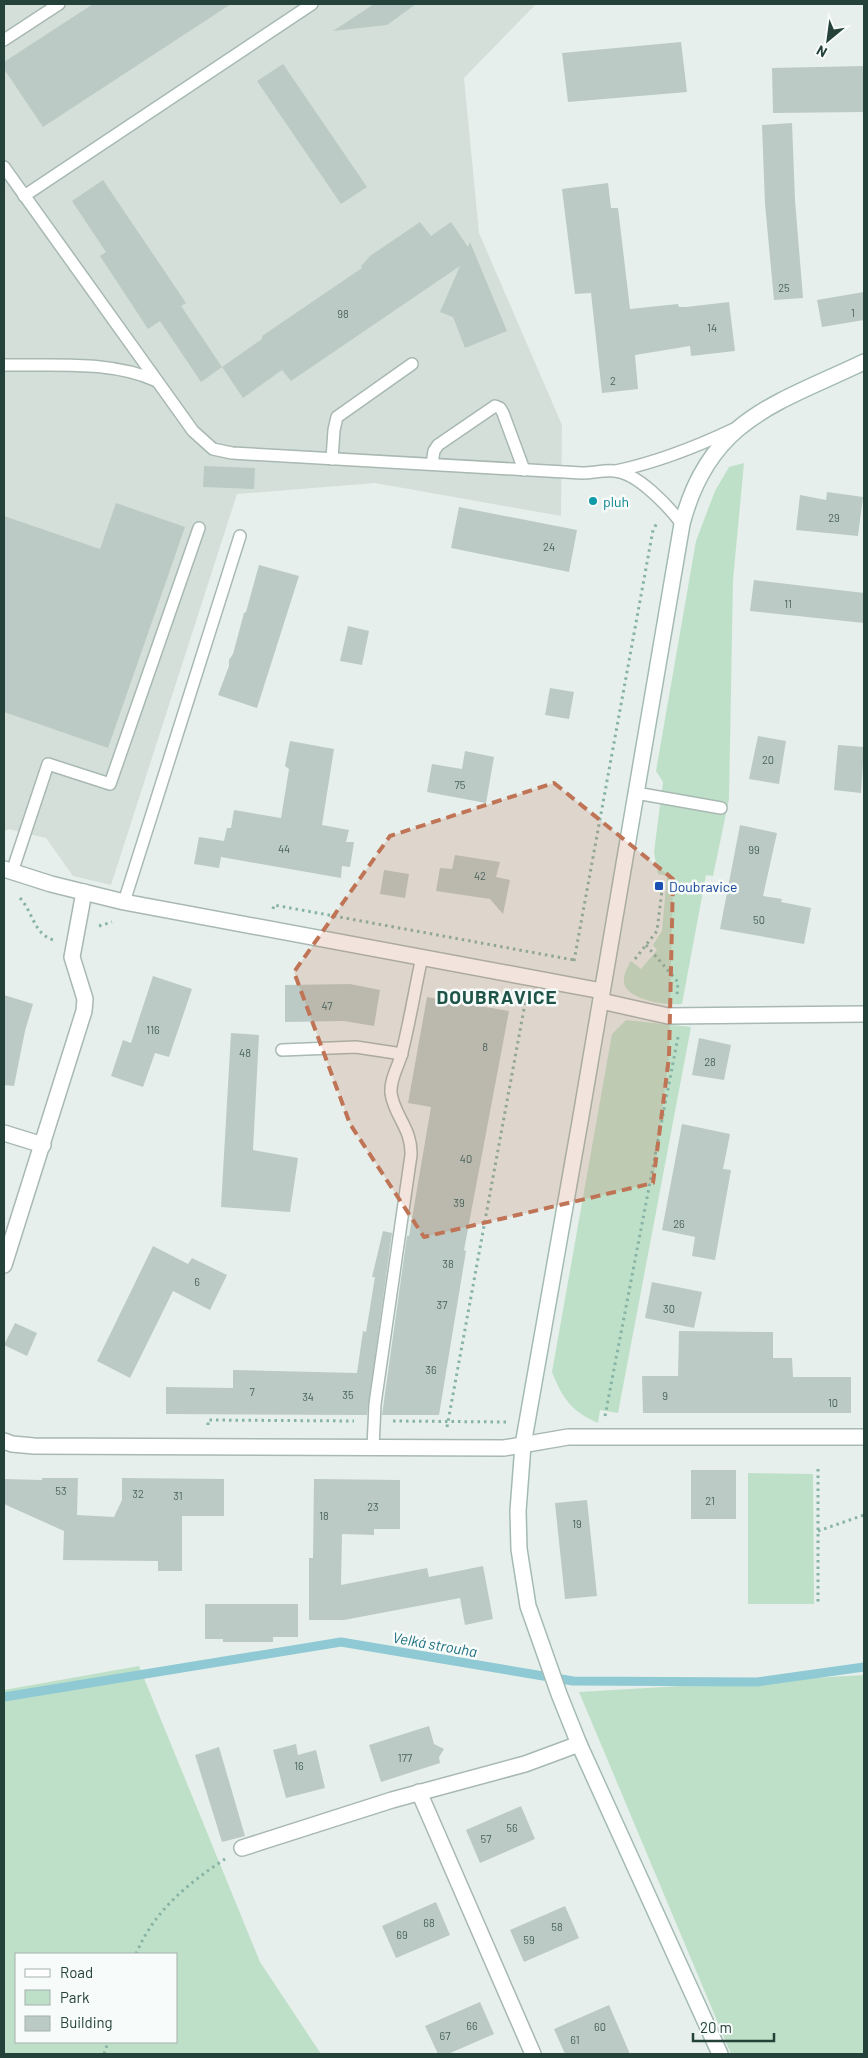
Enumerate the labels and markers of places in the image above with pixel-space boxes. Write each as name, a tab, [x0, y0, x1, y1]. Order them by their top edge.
place label: pluh	[603, 493, 629, 510]
marker: pluh	[587, 495, 599, 507]
place label: Doubravice	[669, 878, 738, 895]
marker: Doubravice	[653, 880, 665, 892]

